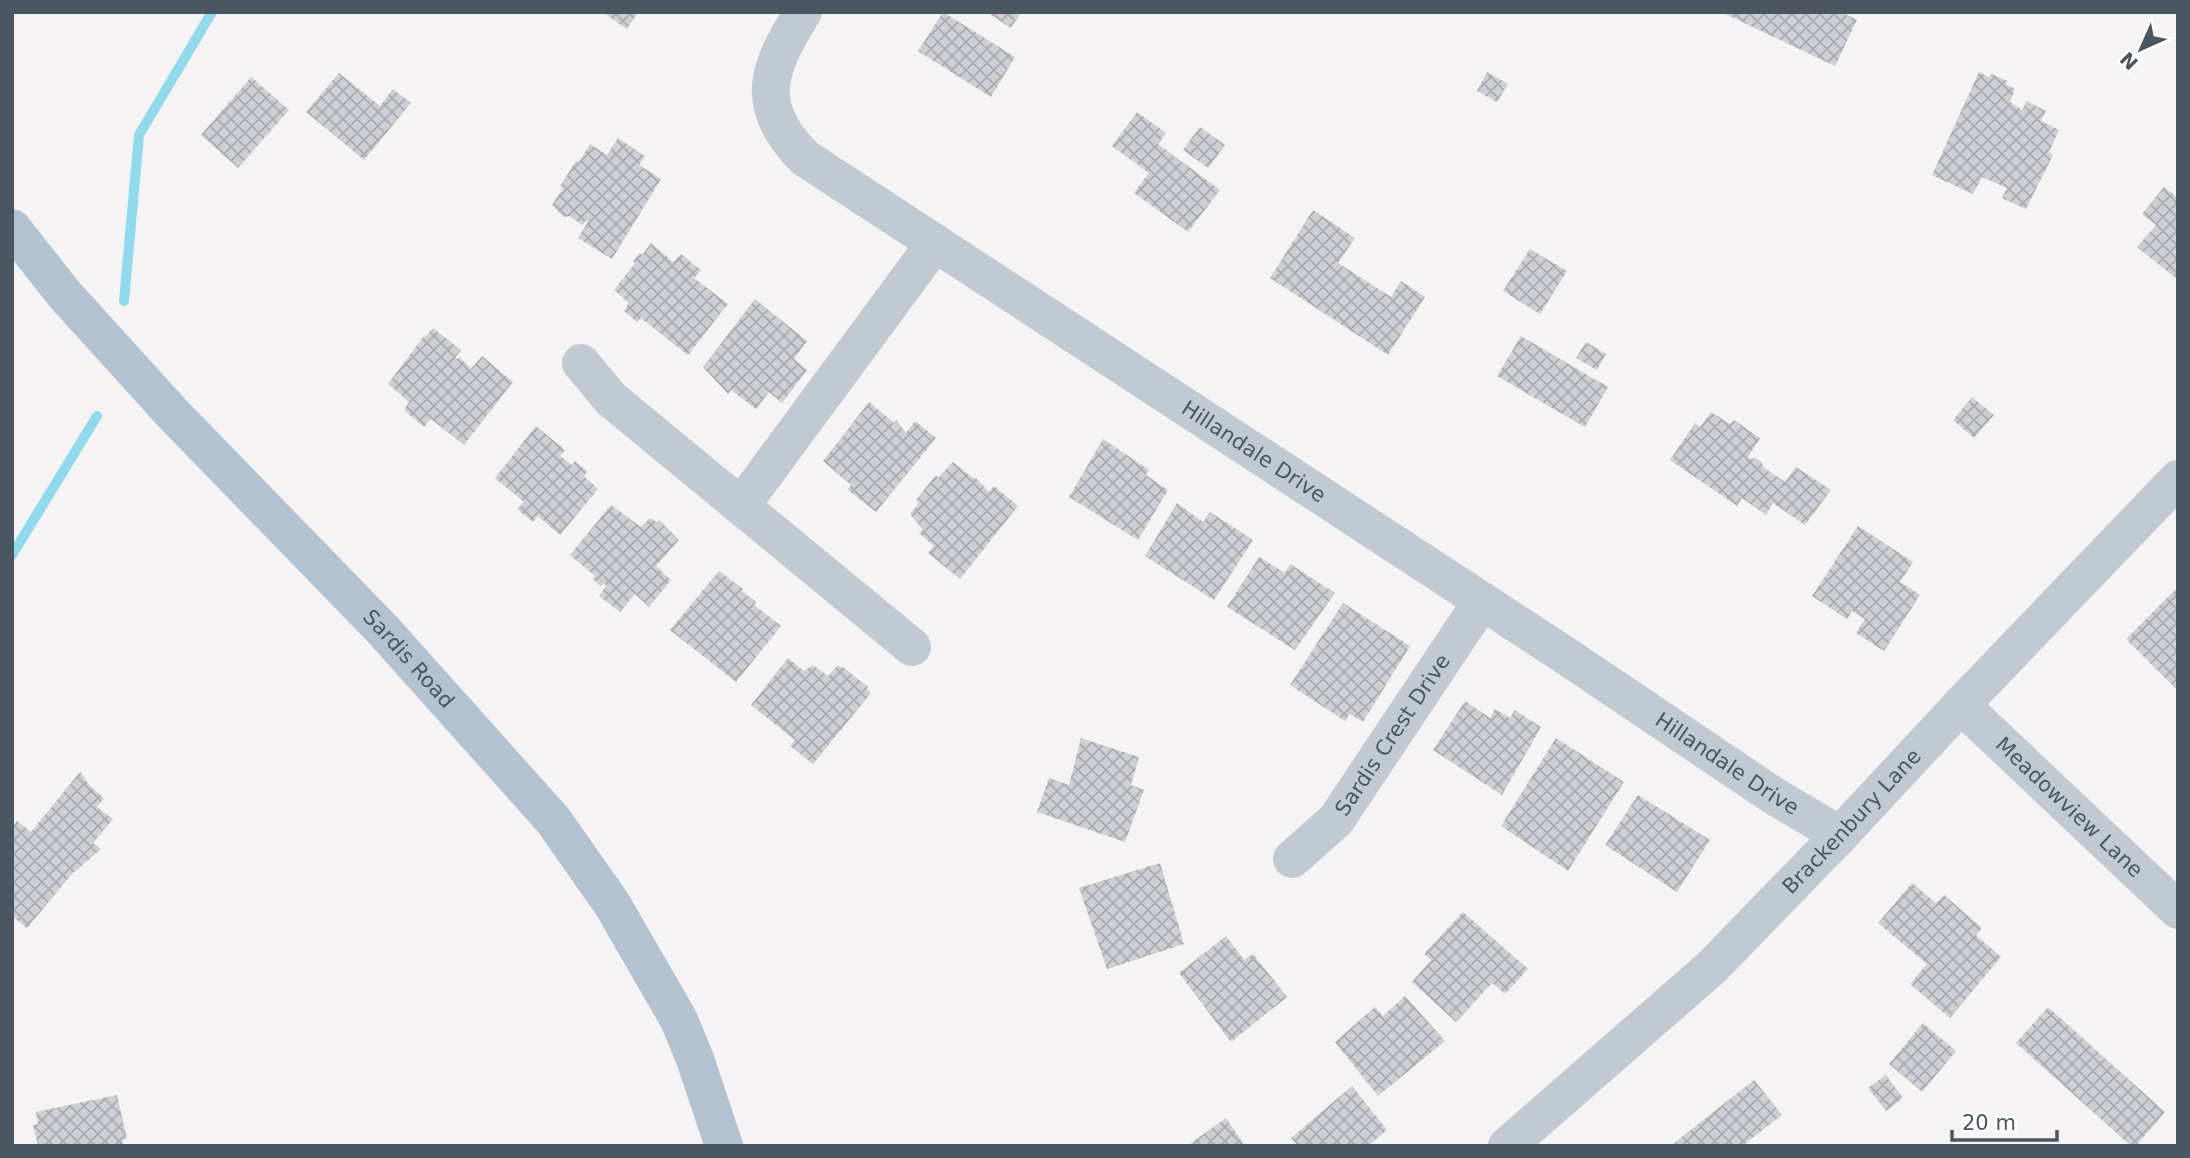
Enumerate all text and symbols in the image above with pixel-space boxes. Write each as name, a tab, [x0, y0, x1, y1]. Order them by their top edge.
north arrow	[2106, 14, 2176, 84]
text: N	[2116, 48, 2142, 74]
street label: Hillandale Drive	[1177, 396, 1330, 508]
street label: Sardis Road	[358, 605, 459, 713]
street label: Sardis Crest Drive	[1330, 650, 1455, 820]
street label: Hillandale Drive	[1651, 708, 1803, 820]
street label: Meadowview Lane	[1991, 732, 2148, 882]
street label: Brackenbury Lane	[1778, 744, 1926, 899]
scale bar	[1952, 1098, 2057, 1142]
text: 20 m	[1962, 1111, 2016, 1135]

